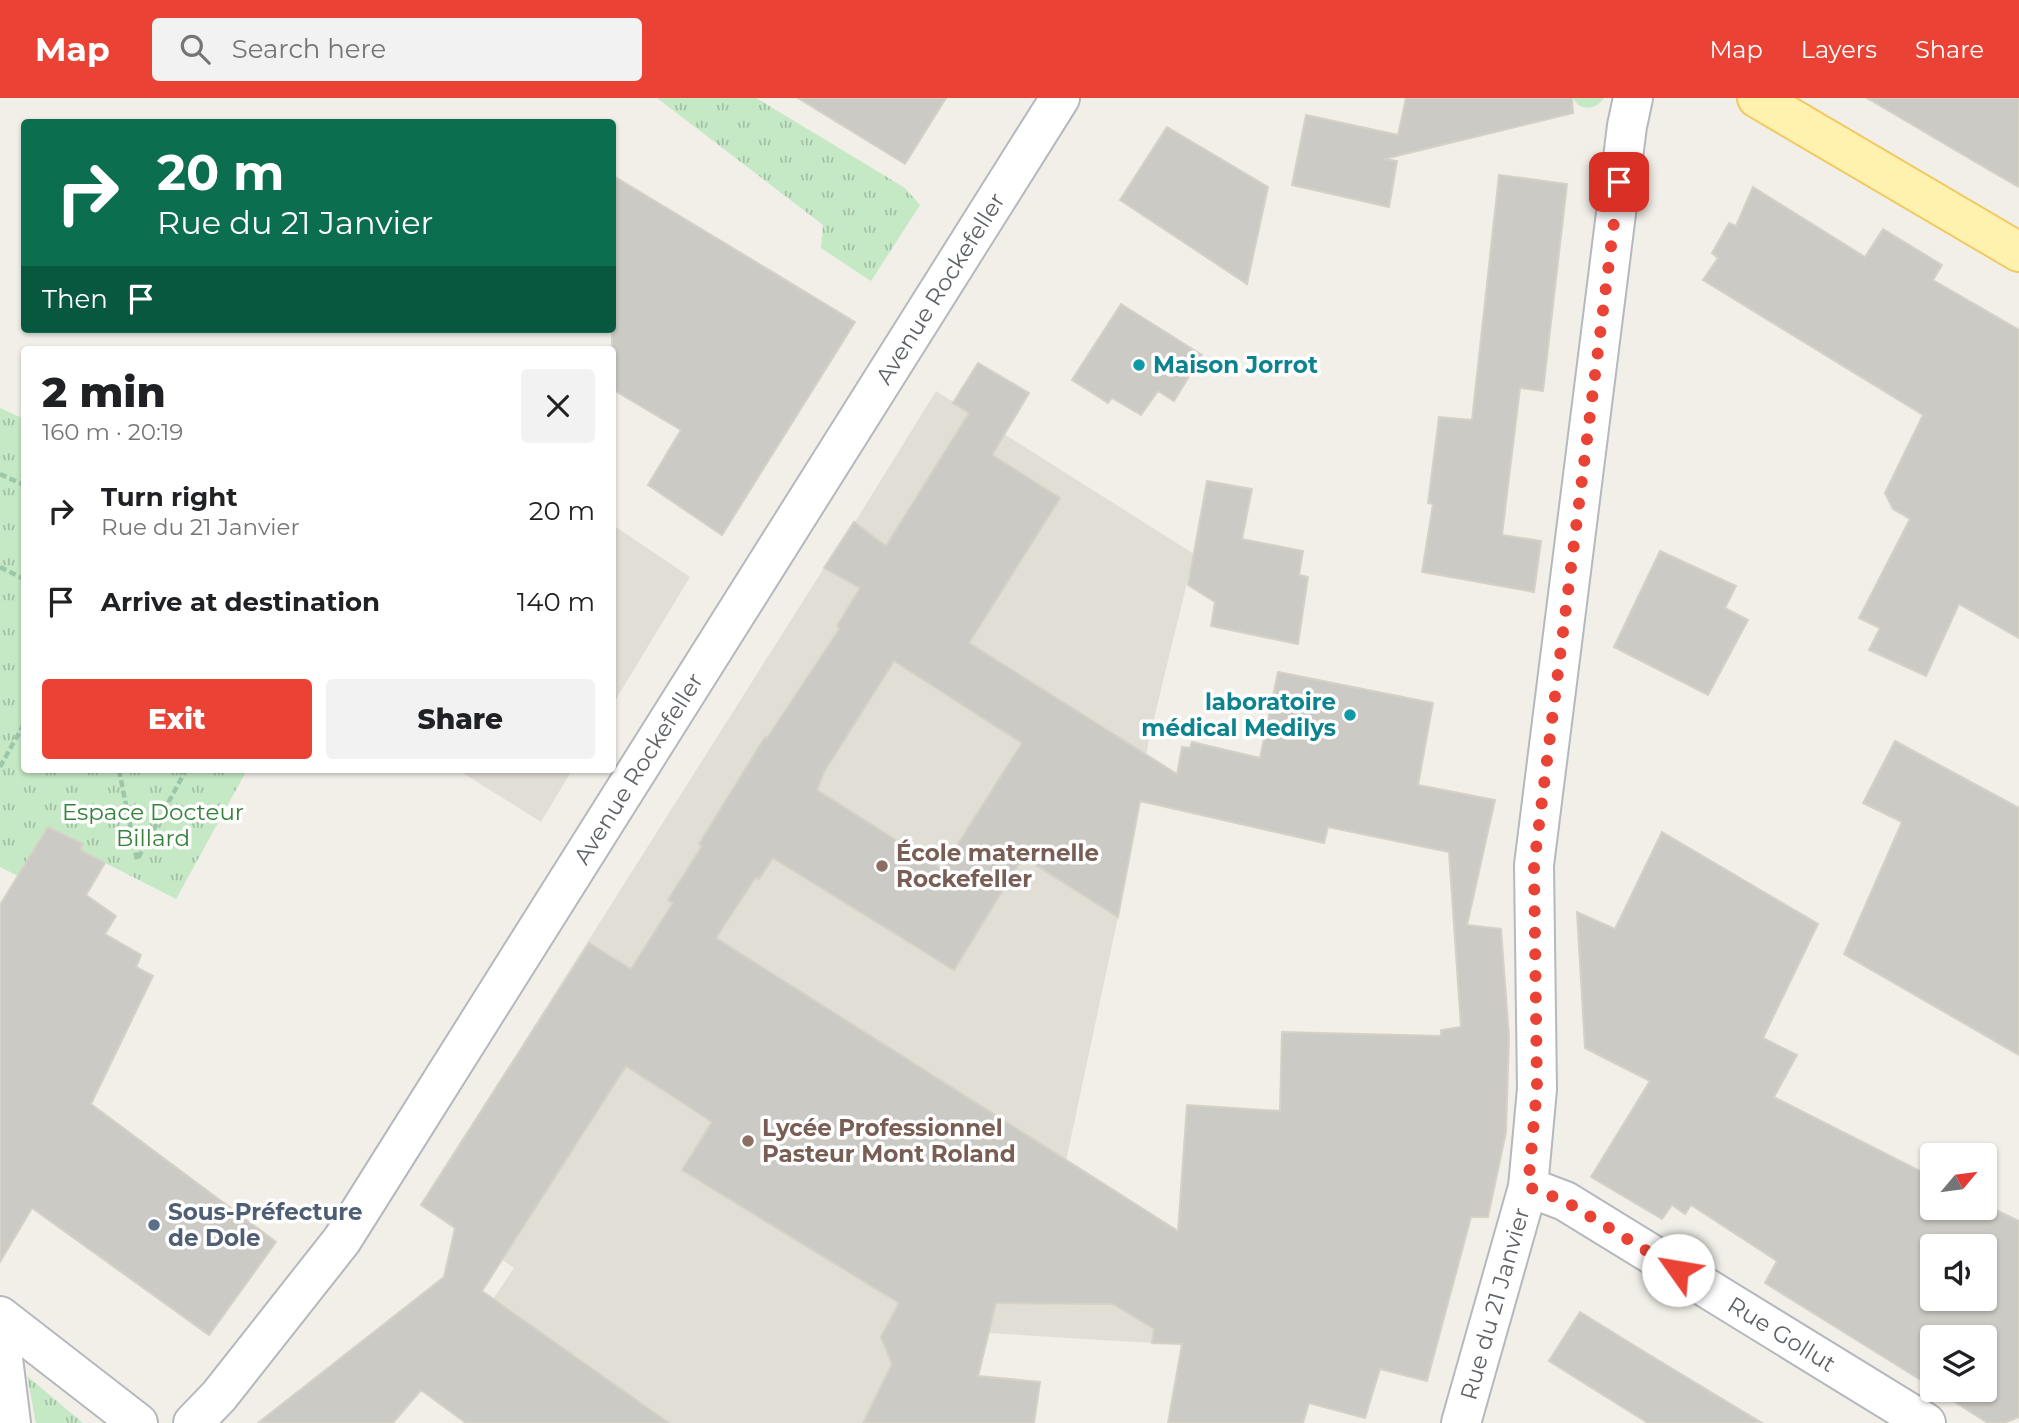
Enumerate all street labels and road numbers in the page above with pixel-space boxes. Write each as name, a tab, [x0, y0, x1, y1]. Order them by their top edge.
street label: Avenue Rockefeller	[870, 188, 1011, 390]
street label: Avenue Rockefeller	[568, 668, 709, 870]
street label: Rue du 21 Janvier	[1454, 1204, 1535, 1403]
street label: Rue Gollut	[1723, 1291, 1841, 1378]

